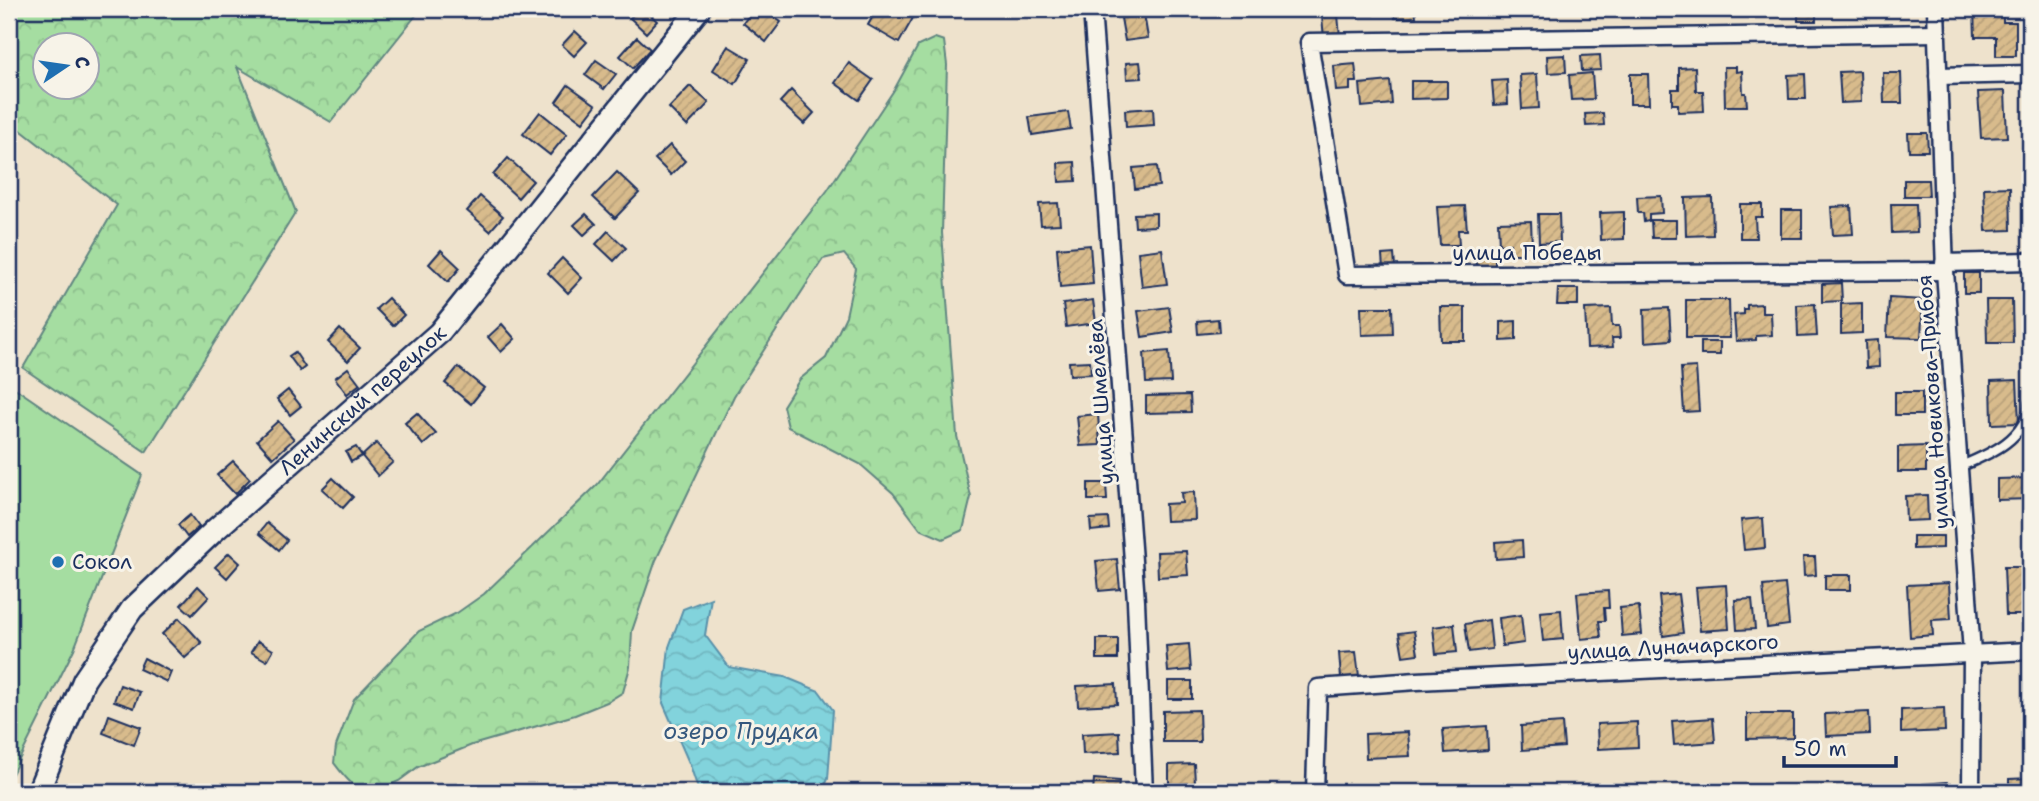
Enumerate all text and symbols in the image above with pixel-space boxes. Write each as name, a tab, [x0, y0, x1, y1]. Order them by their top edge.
north arrow	[32, 32, 102, 102]
text: С	[69, 54, 96, 71]
street label: улица Победы	[1452, 239, 1602, 267]
street label: улица Новикова-Прибоя	[1910, 274, 1956, 530]
street label: улица Шмелёва	[1081, 318, 1121, 486]
street label: Ленинский переулок	[273, 319, 452, 481]
place label: Сокол	[72, 548, 132, 576]
marker: Сокол	[50, 554, 66, 570]
street label: улица Луначарского	[1567, 627, 1779, 667]
water label: озеро Прудка	[663, 716, 819, 746]
scale bar	[1784, 724, 1896, 768]
text: 50 m	[1794, 735, 1847, 763]

